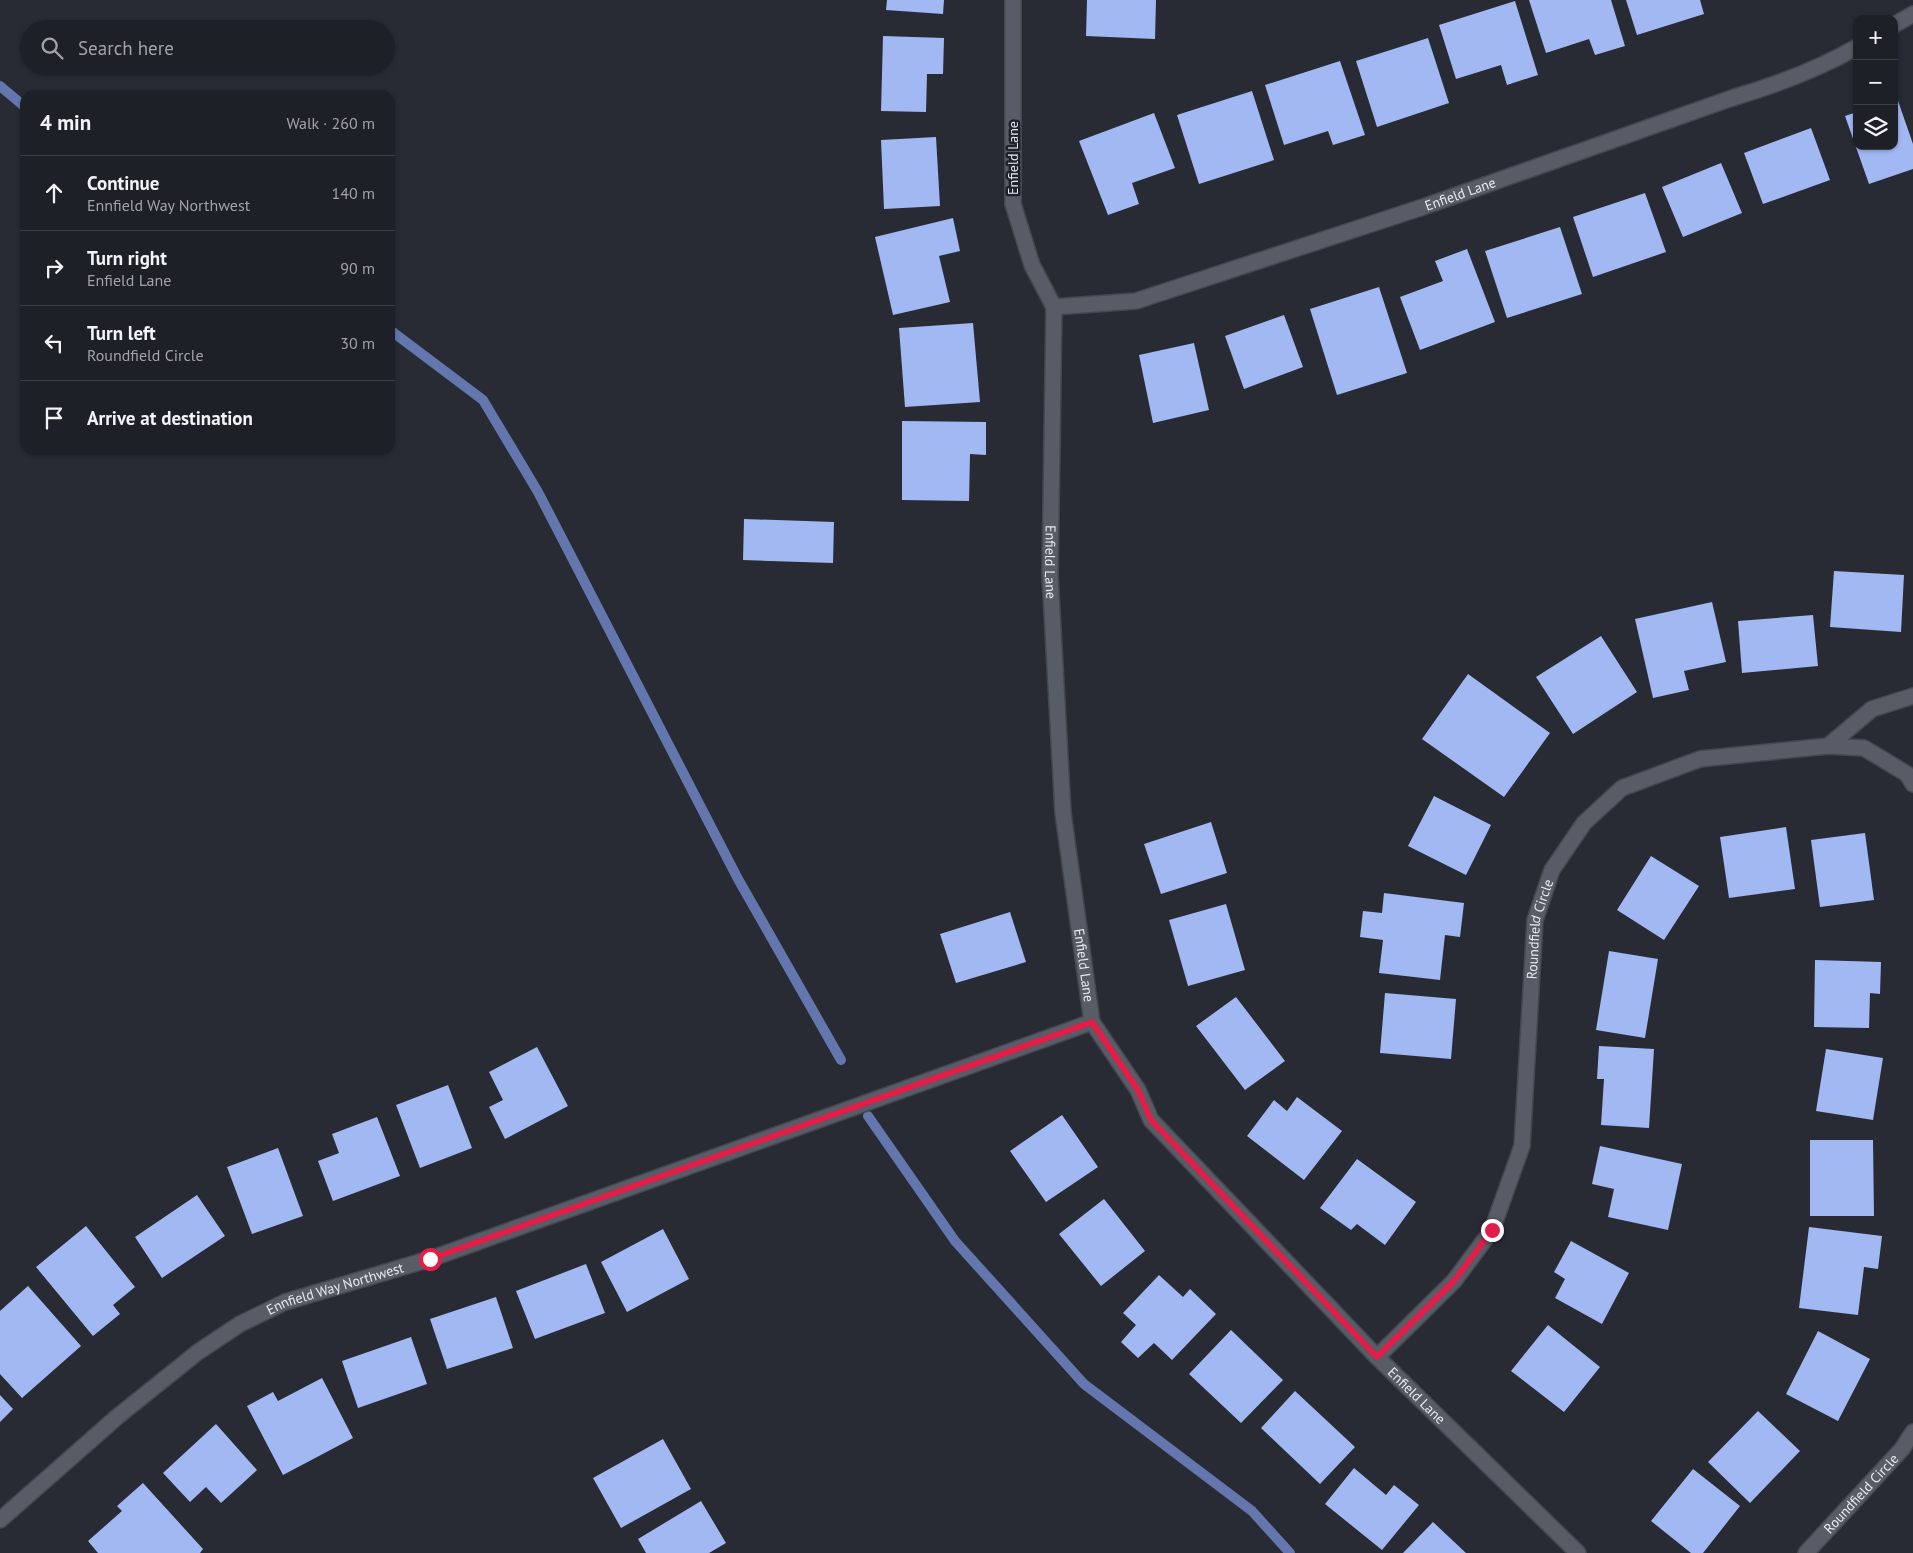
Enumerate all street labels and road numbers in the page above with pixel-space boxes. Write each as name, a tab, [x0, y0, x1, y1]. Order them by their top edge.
street label: Enfield Lane	[1004, 121, 1022, 195]
street label: Enfield Lane	[1422, 173, 1498, 215]
street label: Enfield Lane	[1041, 525, 1060, 599]
street label: Roundfield Circle	[1523, 877, 1557, 980]
street label: Enfield Lane	[1070, 927, 1098, 1003]
street label: Ennfield Way Northwest	[263, 1258, 406, 1319]
street label: Enfield Lane	[1384, 1363, 1449, 1428]
street label: Roundfield Circle	[1820, 1450, 1902, 1537]

